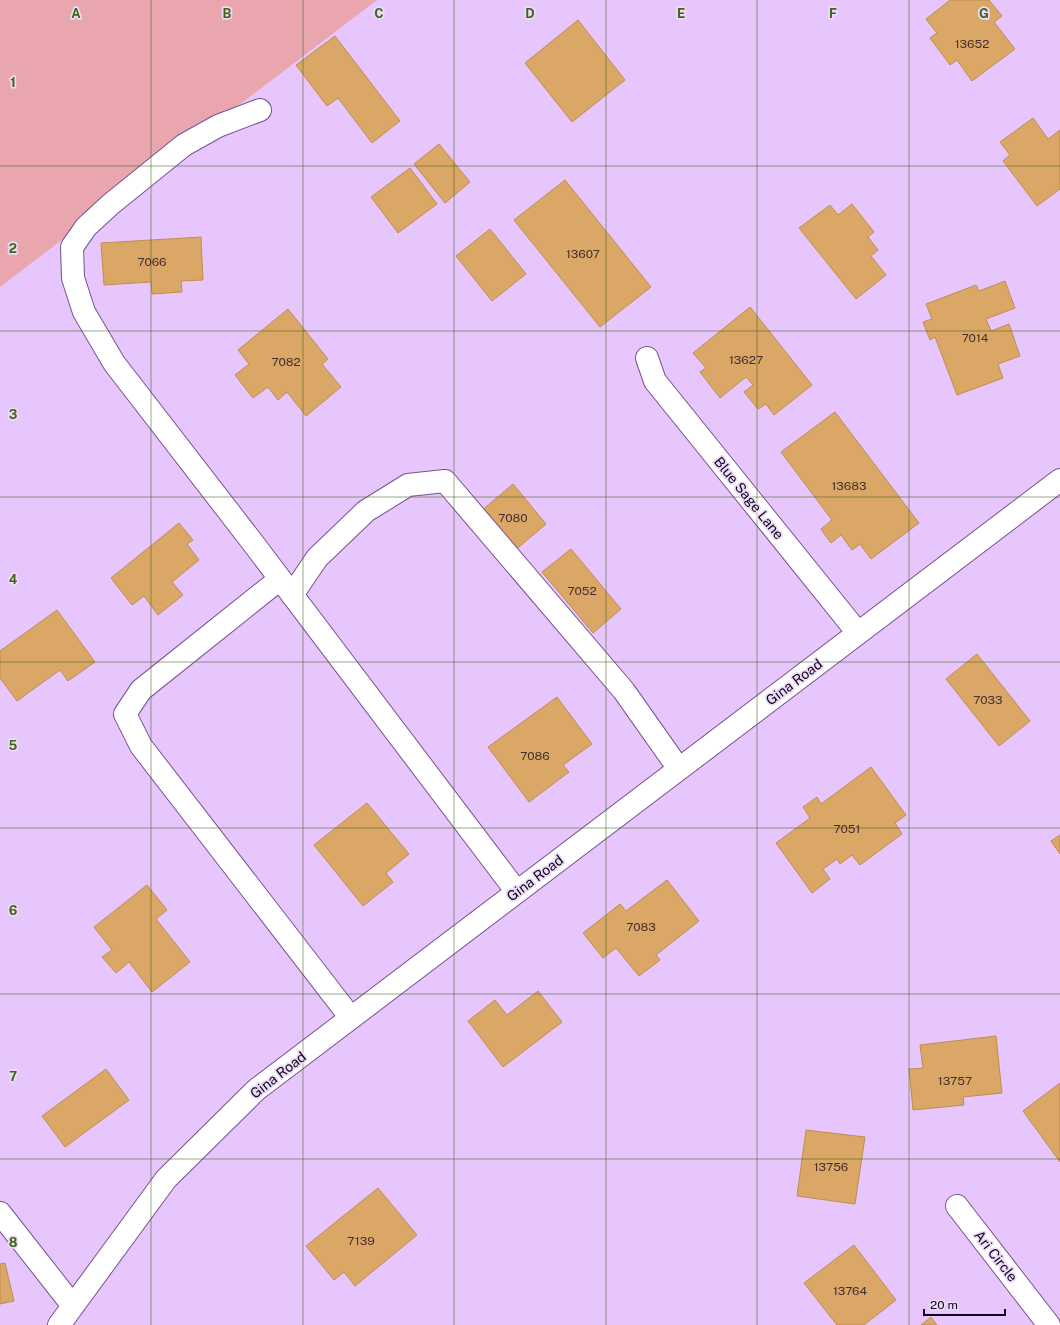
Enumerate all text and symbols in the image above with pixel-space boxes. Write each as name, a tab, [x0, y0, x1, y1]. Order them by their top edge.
text: A	[71, 6, 81, 21]
text: B	[223, 6, 232, 21]
text: C	[374, 6, 384, 21]
text: D	[525, 6, 535, 21]
text: E	[677, 6, 685, 21]
text: F	[829, 6, 837, 21]
text: G	[979, 6, 989, 21]
house number: 13652	[955, 37, 989, 51]
text: 1	[10, 75, 16, 90]
text: 2	[9, 241, 17, 256]
house number: 13607	[566, 247, 600, 261]
house number: 7066	[137, 255, 167, 269]
house number: 7014	[962, 331, 989, 345]
house number: 13627	[729, 353, 763, 367]
house number: 7082	[271, 355, 301, 369]
text: 3	[9, 407, 18, 422]
street label: Blue Sage Lane	[711, 454, 787, 542]
house number: 13683	[831, 479, 867, 493]
house number: 7080	[498, 511, 528, 525]
text: 4	[9, 572, 18, 587]
house number: 7052	[567, 584, 597, 598]
street label: Gina Road	[763, 656, 825, 708]
house number: 7033	[973, 693, 1003, 707]
text: 5	[9, 738, 18, 753]
house number: 7086	[520, 749, 550, 763]
house number: 7051	[834, 822, 860, 836]
street label: Gina Road	[504, 852, 566, 904]
text: 6	[9, 903, 18, 918]
house number: 7083	[626, 920, 656, 934]
street label: Gina Road	[247, 1048, 309, 1102]
text: 7	[9, 1069, 17, 1084]
house number: 13757	[938, 1074, 972, 1088]
house number: 13756	[814, 1160, 848, 1174]
street label: Ari Circle	[971, 1227, 1021, 1285]
house number: 7139	[347, 1234, 375, 1248]
text: 8	[9, 1235, 18, 1250]
house number: 13764	[833, 1284, 868, 1298]
scale bar	[924, 1291, 1005, 1317]
text: 20 m	[930, 1298, 958, 1312]

